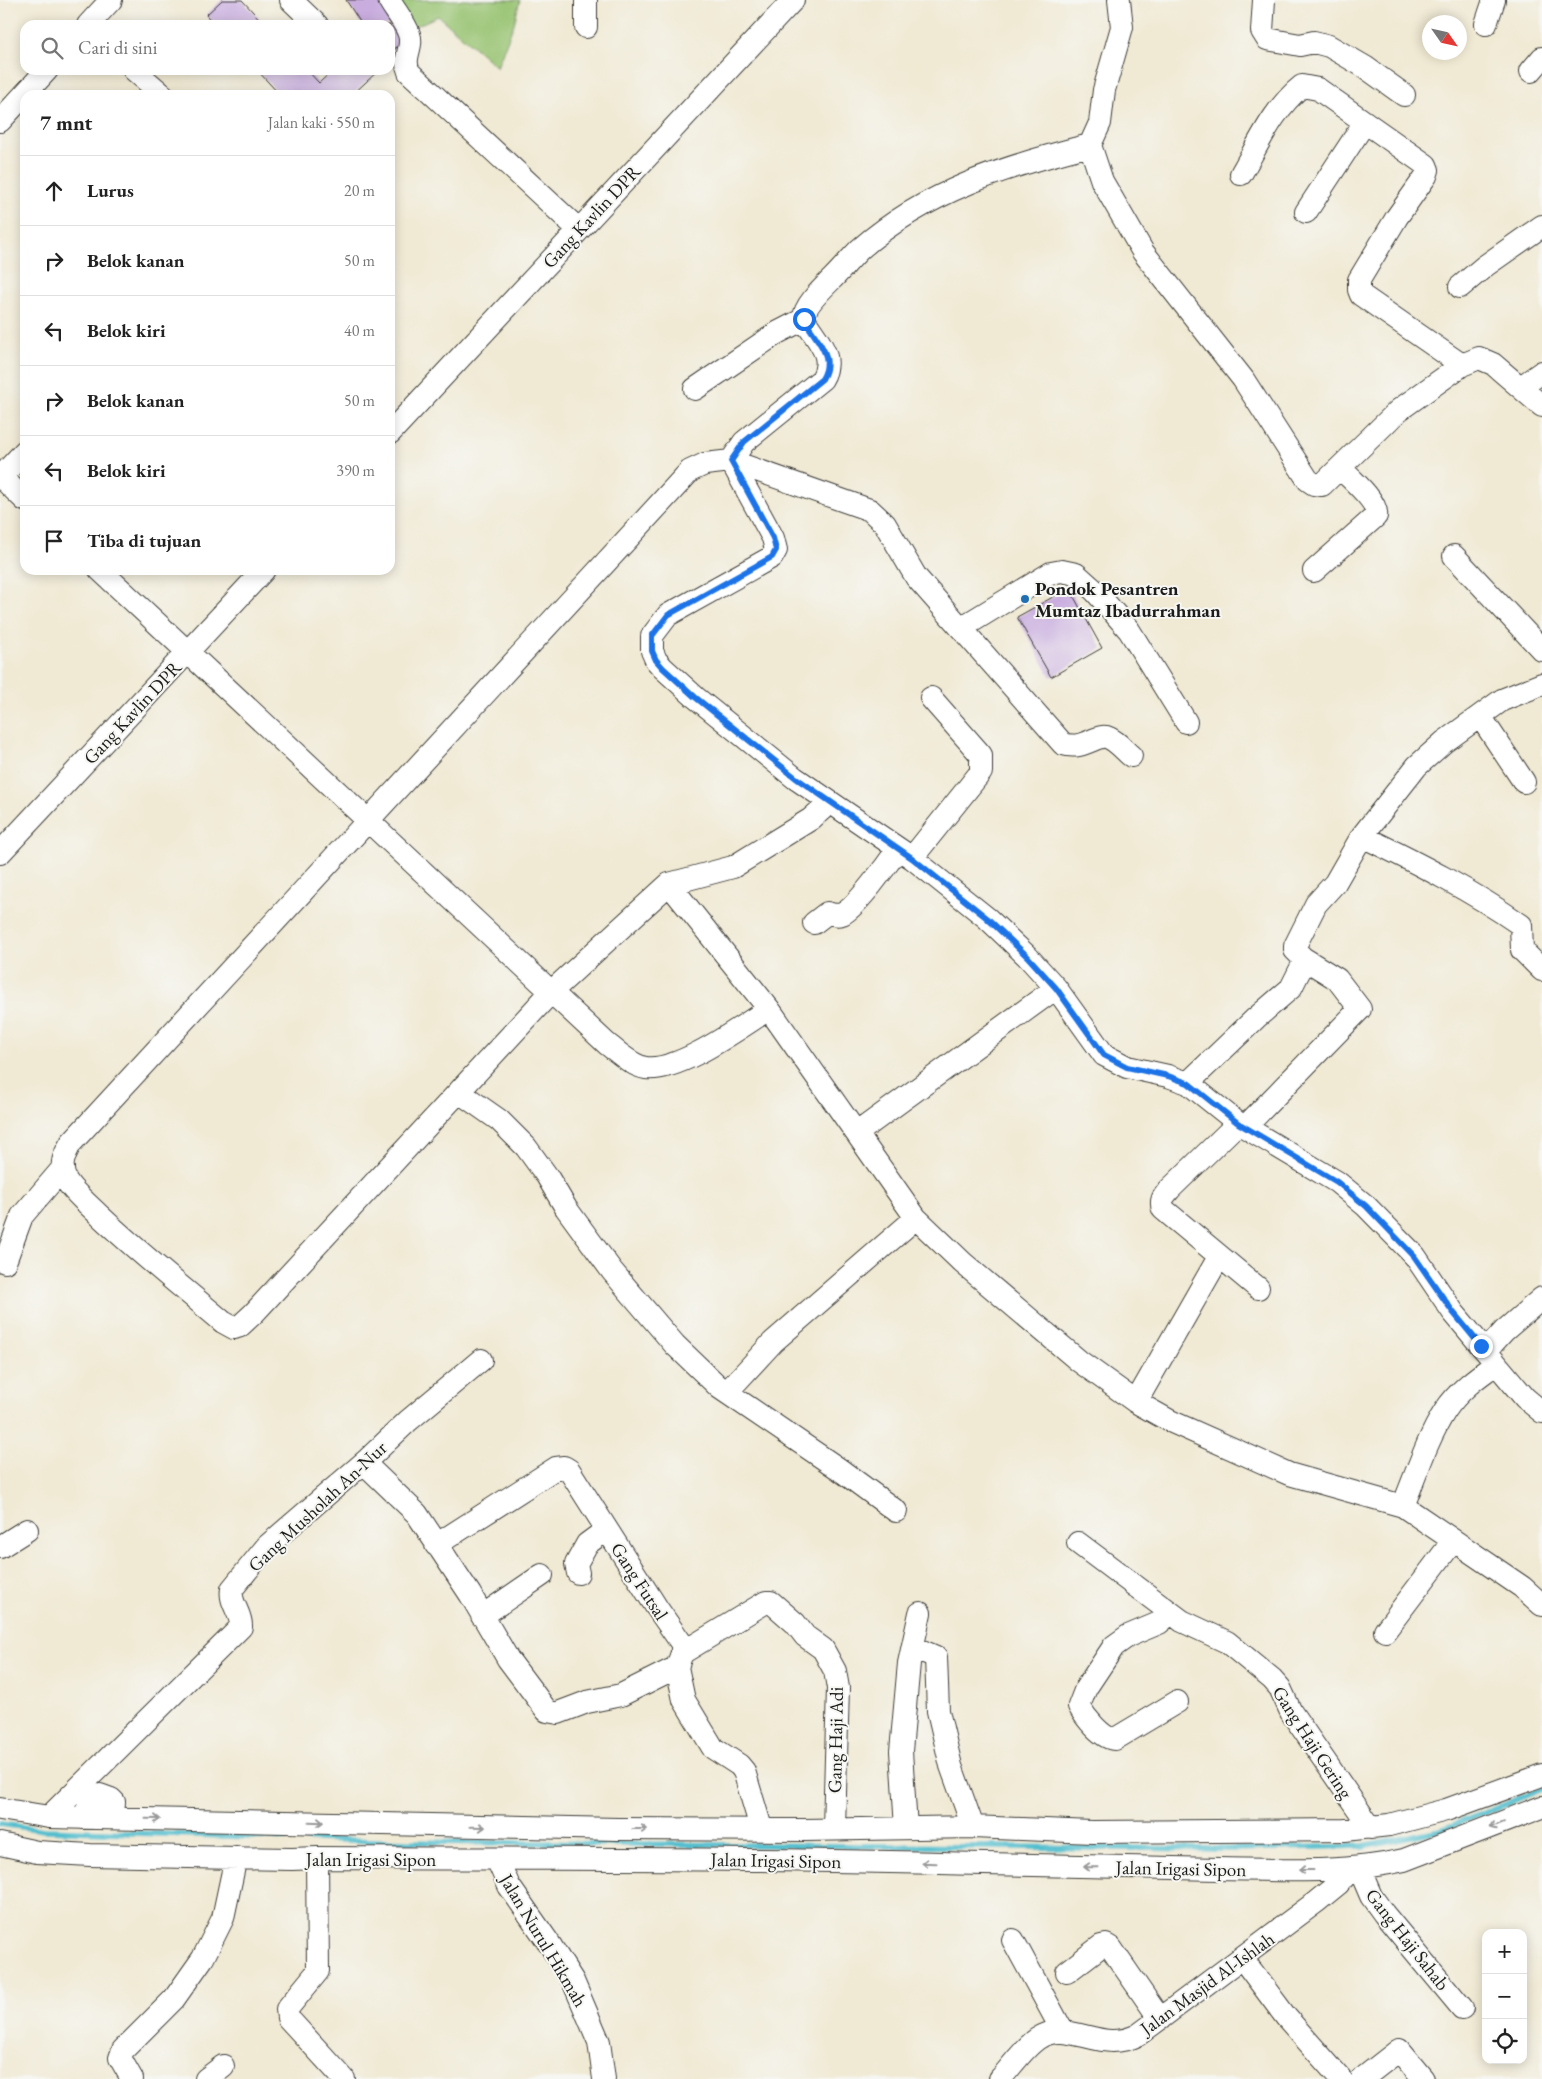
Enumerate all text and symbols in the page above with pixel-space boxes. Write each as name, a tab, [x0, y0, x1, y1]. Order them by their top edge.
north arrow	[1422, 15, 1467, 60]
search box	[20, 20, 395, 75]
icon: search	[38, 34, 66, 62]
text: Cari di sini	[78, 35, 157, 60]
text: 7 mnt	[40, 109, 92, 136]
text: Jalan kaki · 550 m	[268, 112, 375, 133]
street label: Gang Kavlin DPR	[537, 159, 646, 274]
icon: ahead	[40, 177, 68, 205]
text: Lurus	[87, 178, 134, 203]
text: 20 m	[344, 180, 375, 201]
icon: right	[40, 247, 68, 275]
text: Belok kanan	[87, 248, 185, 273]
text: 50 m	[344, 250, 375, 271]
route start	[793, 308, 816, 331]
icon: left	[40, 317, 68, 345]
text: Belok kiri	[87, 318, 166, 343]
text: 40 m	[344, 320, 375, 341]
icon: right	[40, 387, 68, 415]
text: Belok kanan	[87, 388, 185, 413]
text: 50 m	[344, 390, 375, 411]
icon: left	[40, 457, 68, 485]
text: Belok kiri	[87, 458, 166, 483]
text: 390 m	[336, 460, 375, 481]
icon: arrive	[40, 527, 68, 555]
text: Tiba di tujuan	[87, 528, 201, 553]
place label: Pondok Pesantren Mumtaz Ibadurrahman	[1035, 576, 1221, 623]
marker: Pondok Pesantren Mumtaz Ibadurrahman	[1019, 593, 1031, 605]
street label: Gang Kavlin DPR	[78, 655, 187, 770]
route end	[1470, 1335, 1493, 1358]
street label: Gang Musholah An-Nur	[243, 1435, 393, 1577]
street label: Gang Futsal	[605, 1538, 674, 1625]
street label: Gang Haji Gering	[1267, 1681, 1359, 1804]
street label: Gang Haji Adi	[822, 1686, 849, 1793]
one-way arrow	[144, 1814, 161, 1824]
one-way arrow	[307, 1818, 323, 1827]
one-way arrow	[1490, 1821, 1505, 1830]
one-way arrow	[470, 1822, 486, 1832]
one-way arrow	[632, 1824, 648, 1834]
street label: Jalan Irigasi Sipon	[304, 1847, 436, 1872]
street label: Jalan Irigasi Sipon	[708, 1847, 842, 1874]
street label: Jalan Irigasi Sipon	[1113, 1855, 1247, 1882]
one-way arrow	[921, 1858, 937, 1867]
one-way arrow	[1084, 1862, 1100, 1872]
one-way arrow	[1299, 1865, 1315, 1875]
street label: Jalan Nurul Hikmah	[493, 1867, 593, 2012]
street label: Gang Haji Sahab	[1360, 1883, 1455, 1995]
street label: Jalan Masjid Al-Ishlah	[1134, 1926, 1280, 2042]
map controls	[1482, 1929, 1527, 2064]
button: +	[1482, 1929, 1527, 1974]
button: −	[1482, 1974, 1527, 2019]
button: locate	[1482, 2019, 1527, 2064]

